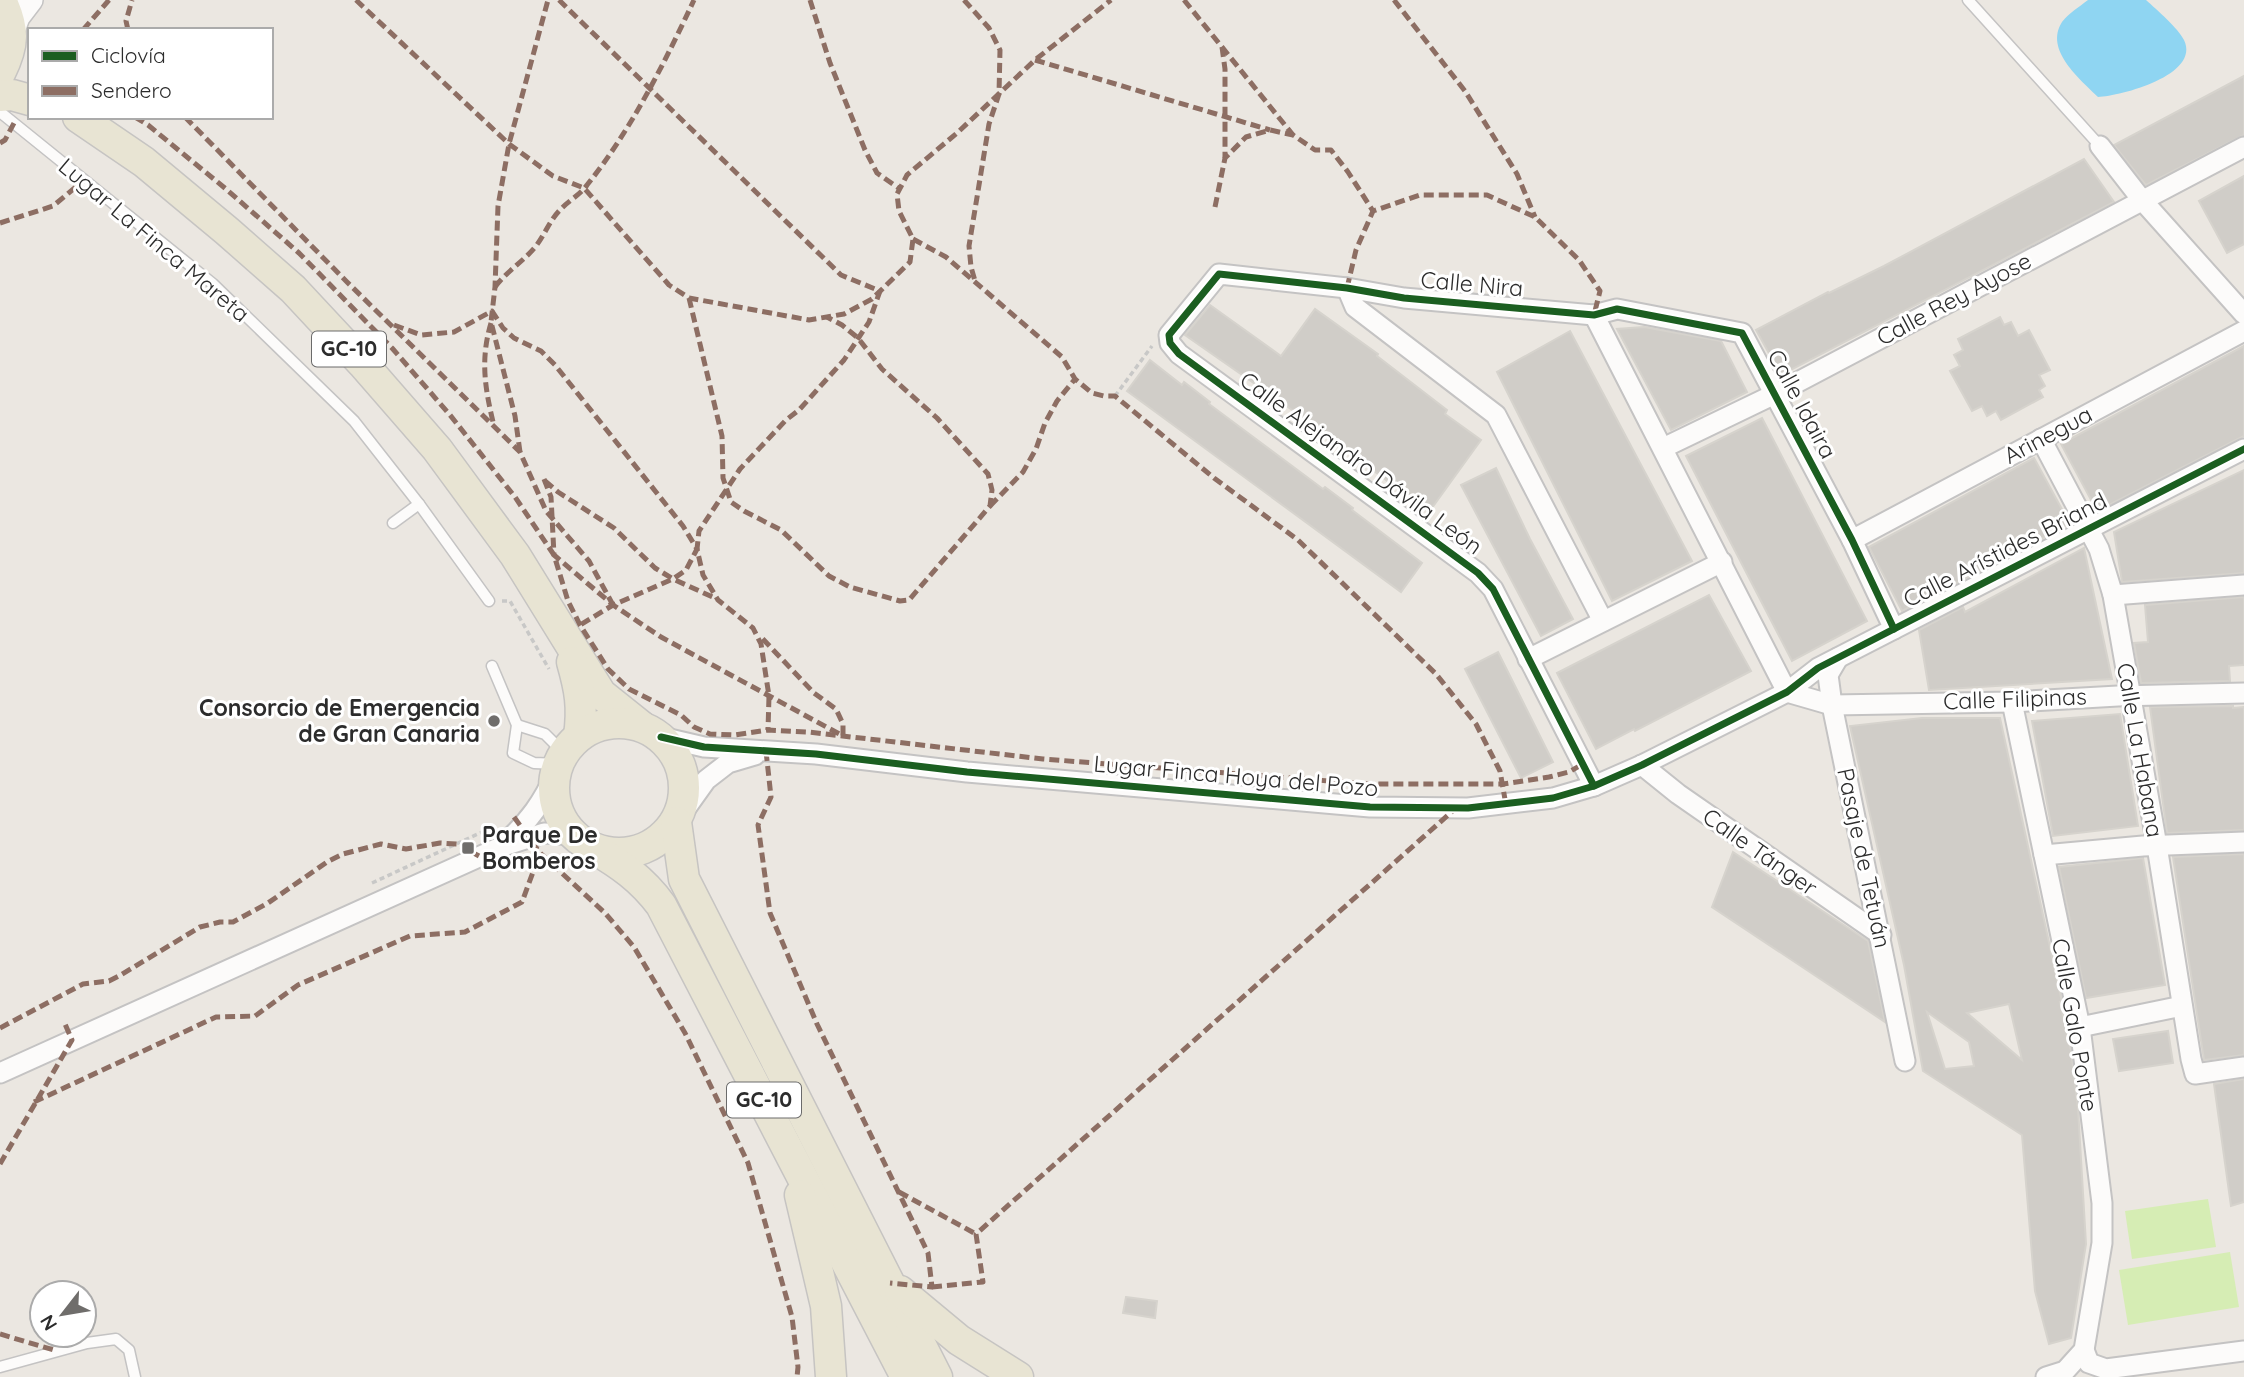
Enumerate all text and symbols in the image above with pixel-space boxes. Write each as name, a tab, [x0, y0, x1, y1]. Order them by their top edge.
legend	[28, 28, 273, 119]
text: Ciclovía	[91, 42, 166, 68]
text: Sendero	[91, 77, 172, 103]
street label: Lugar La Finca Mareta	[53, 151, 256, 328]
street label: Calle Rey Ayose	[1871, 246, 2036, 352]
street label: Calle Nira	[1420, 265, 1524, 302]
road number: GC-10	[312, 332, 386, 366]
street label: Calle Idaira	[1762, 344, 1843, 463]
street label: Calle Alejandro Dávila León	[1234, 365, 1488, 560]
street label: Arinegua	[1999, 399, 2097, 470]
street label: Calle Arístides Briand	[1898, 486, 2111, 613]
street label: Calle La Habana	[2111, 660, 2170, 839]
street label: Calle Filipinas	[1943, 682, 2087, 715]
place label: Consorcio de Emergencia de Gran Canaria	[199, 693, 480, 748]
marker: Consorcio de Emergencia de Gran Canaria	[486, 713, 502, 729]
street label: Lugar Finca Hoya del Pozo	[1092, 749, 1380, 802]
street label: Pasaje de Tetuán	[1831, 765, 1898, 951]
street label: Calle Tánger	[1697, 802, 1823, 902]
place label: Parque De Bomberos	[482, 820, 598, 875]
marker: Parque De Bomberos	[460, 840, 476, 856]
street label: Calle Galo Ponte	[2046, 936, 2105, 1114]
road number: GC-10	[727, 1082, 801, 1118]
north arrow	[28, 1279, 98, 1349]
text: N	[35, 1311, 62, 1335]

